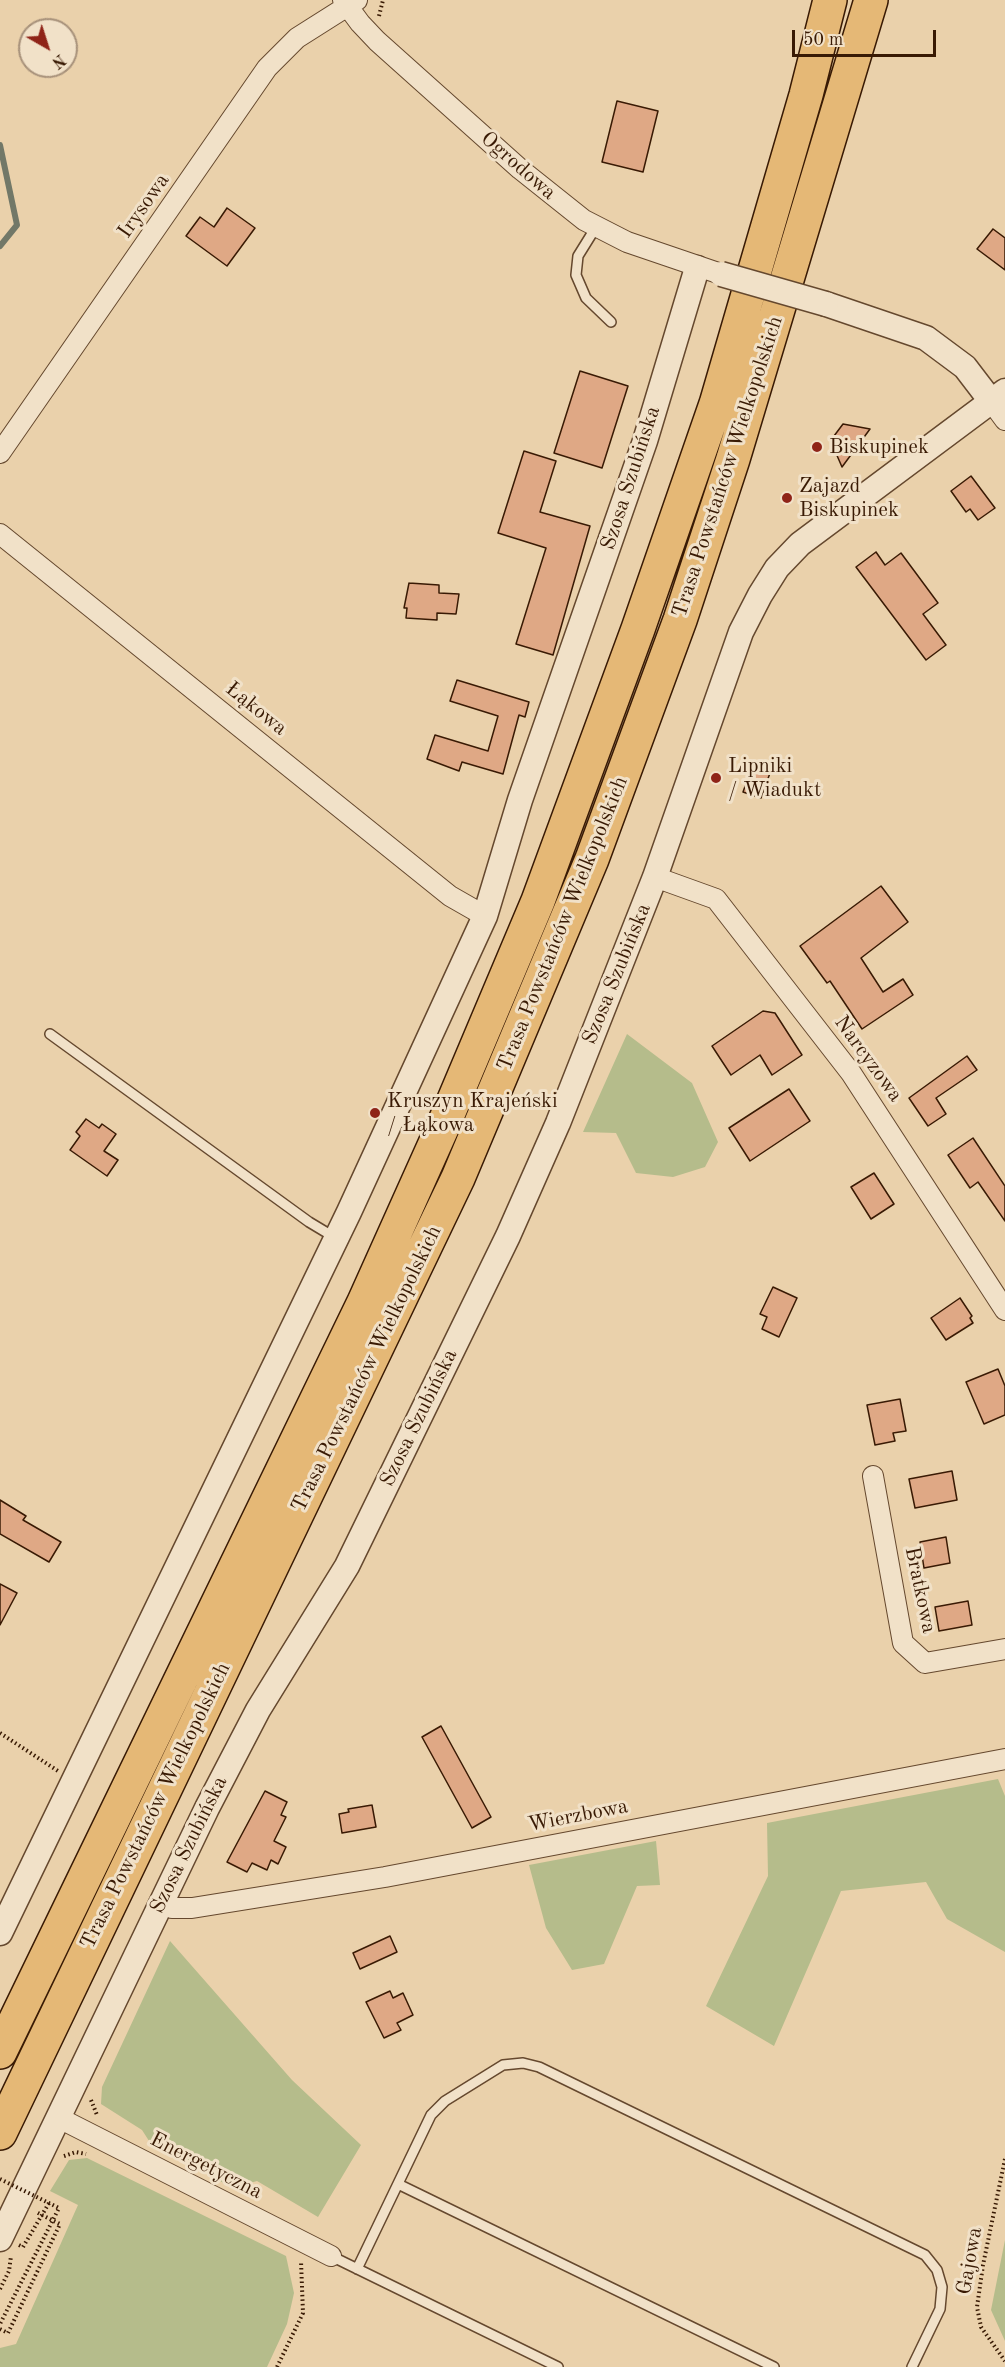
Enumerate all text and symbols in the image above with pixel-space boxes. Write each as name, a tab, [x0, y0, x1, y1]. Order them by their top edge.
north arrow	[18, 18, 78, 78]
scale bar	[795, 18, 939, 56]
text: 50 m	[803, 31, 843, 49]
text: N	[48, 50, 68, 70]
street label: Ogrodowa	[475, 126, 561, 206]
street label: Irysowa	[113, 169, 175, 243]
street label: Trasa Powstańców Wielkopolskich	[667, 313, 789, 621]
street label: Szosa Szubińska	[596, 403, 666, 553]
place label: Biskupinek	[829, 434, 929, 460]
marker: Biskupinek	[810, 440, 824, 454]
place label: Zajazd Biskupinek	[799, 473, 899, 523]
marker: Zajazd Biskupinek	[780, 491, 794, 505]
street label: Łąkowa	[220, 677, 292, 741]
place label: Lipniki / Wiadukt	[728, 753, 821, 803]
marker: Lipniki / Wiadukt	[709, 771, 723, 785]
street label: Trasa Powstańców Wielkopolskich	[492, 773, 634, 1075]
street label: Szosa Szubińska	[577, 900, 657, 1048]
street label: Narcyzowa	[828, 1011, 908, 1107]
place label: Kruszyn Krajeński / Łąkowa	[387, 1088, 558, 1138]
marker: Kruszyn Krajeński / Łąkowa	[368, 1106, 382, 1120]
street label: Trasa Powstańców Wielkopolskich	[287, 1222, 447, 1516]
street label: Szosa Szubińska	[375, 1345, 463, 1491]
street label: Bratkowa	[899, 1544, 941, 1636]
street label: Trasa Powstańców Wielkopolskich	[76, 1659, 236, 1953]
street label: Szosa Szubińska	[145, 1772, 233, 1918]
street label: Wierzbowa	[526, 1794, 630, 1838]
street label: Energetyczna	[146, 2127, 266, 2205]
street label: Gajowa	[952, 2225, 988, 2297]

